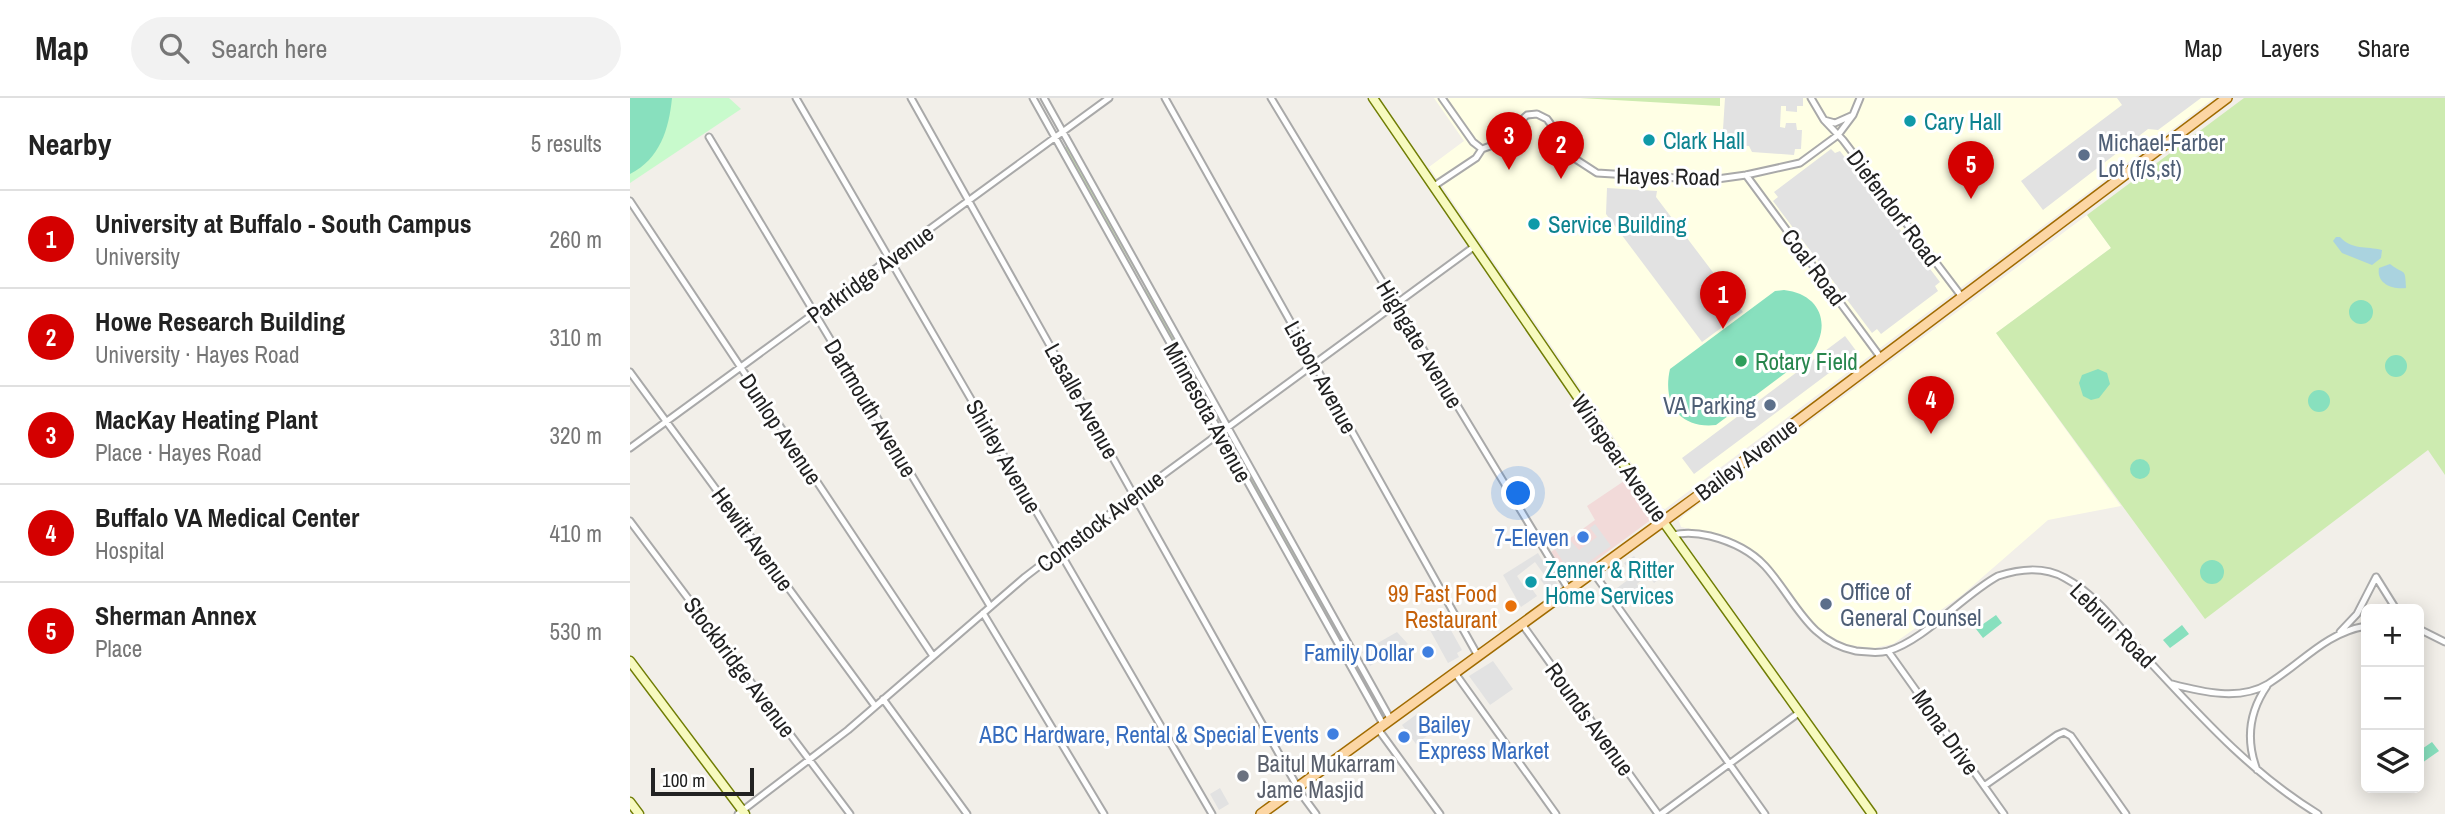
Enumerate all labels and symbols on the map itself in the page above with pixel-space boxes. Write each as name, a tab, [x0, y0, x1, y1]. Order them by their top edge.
place label: Cary Hall	[1924, 106, 2002, 137]
pin: 3	[1486, 112, 1532, 170]
marker: Cary Hall	[1902, 113, 1918, 129]
pin: 2	[1538, 121, 1584, 179]
place label: Clark Hall	[1663, 125, 1745, 156]
place label: Michael-Farber Lot (f/s,st)	[2098, 127, 2226, 184]
marker: Clark Hall	[1641, 132, 1657, 148]
pin: 5	[1948, 141, 1994, 199]
street label: Diefendorf Road	[1840, 143, 1948, 273]
marker: Michael-Farber Lot (f/s,st)	[2076, 147, 2092, 163]
street label: Hayes Road	[1616, 160, 1720, 192]
place label: Service Building	[1548, 209, 1687, 240]
marker: Service Building	[1526, 216, 1542, 232]
street label: Parkridge Avenue	[800, 217, 940, 331]
street label: Coal Road	[1775, 222, 1853, 312]
pin: 1	[1700, 271, 1746, 329]
street label: Highgate Avenue	[1370, 274, 1470, 414]
street label: Lisbon Avenue	[1277, 315, 1365, 439]
street label: Dartmouth Avenue	[818, 333, 924, 483]
street label: Minnesota Avenue	[1157, 336, 1259, 488]
street label: Lasalle Avenue	[1038, 338, 1126, 464]
place label: Rotary Field	[1755, 346, 1858, 377]
marker: Rotary Field	[1733, 353, 1749, 369]
street label: Dunlop Avenue	[732, 367, 830, 491]
pin: 4	[1908, 376, 1954, 434]
street label: Winspear Avenue	[1565, 388, 1675, 528]
place label: VA Parking	[1663, 390, 1757, 421]
street label: Shirley Avenue	[959, 393, 1049, 519]
marker: VA Parking	[1762, 397, 1778, 413]
street label: Bailey Avenue	[1689, 410, 1803, 508]
street label: Comstock Avenue	[1030, 463, 1170, 579]
your location	[1501, 476, 1535, 510]
street label: Hewitt Avenue	[705, 481, 801, 597]
place label: 7-Eleven	[1495, 522, 1569, 553]
marker: 7-Eleven	[1575, 529, 1591, 545]
place label: Zenner & Ritter Home Services	[1545, 554, 1675, 611]
marker: Zenner & Ritter Home Services	[1523, 574, 1539, 590]
street label: Lebrun Road	[2063, 575, 2163, 675]
place label: Office of General Counsel	[1840, 576, 1982, 633]
place label: 99 Fast Food Restaurant	[1388, 578, 1497, 635]
street label: Stockbridge Avenue	[677, 590, 803, 744]
marker: Office of General Counsel	[1818, 596, 1834, 612]
marker: 99 Fast Food Restaurant	[1503, 598, 1519, 614]
place label: Family Dollar	[1304, 637, 1415, 668]
marker: Family Dollar	[1420, 644, 1436, 660]
street label: Rounds Avenue	[1538, 656, 1642, 782]
street label: Mona Drive	[1905, 683, 1987, 781]
place label: Bailey Express Market	[1418, 709, 1549, 766]
place label: ABC Hardware, Rental & Special Events	[978, 719, 1319, 750]
marker: ABC Hardware, Rental & Special Events	[1325, 726, 1341, 742]
marker: Bailey Express Market	[1396, 729, 1412, 745]
place label: Baitul Mukarram Jame Masjid	[1257, 748, 1395, 805]
scale bar	[651, 765, 754, 797]
marker: Baitul Mukarram Jame Masjid	[1235, 768, 1251, 784]

